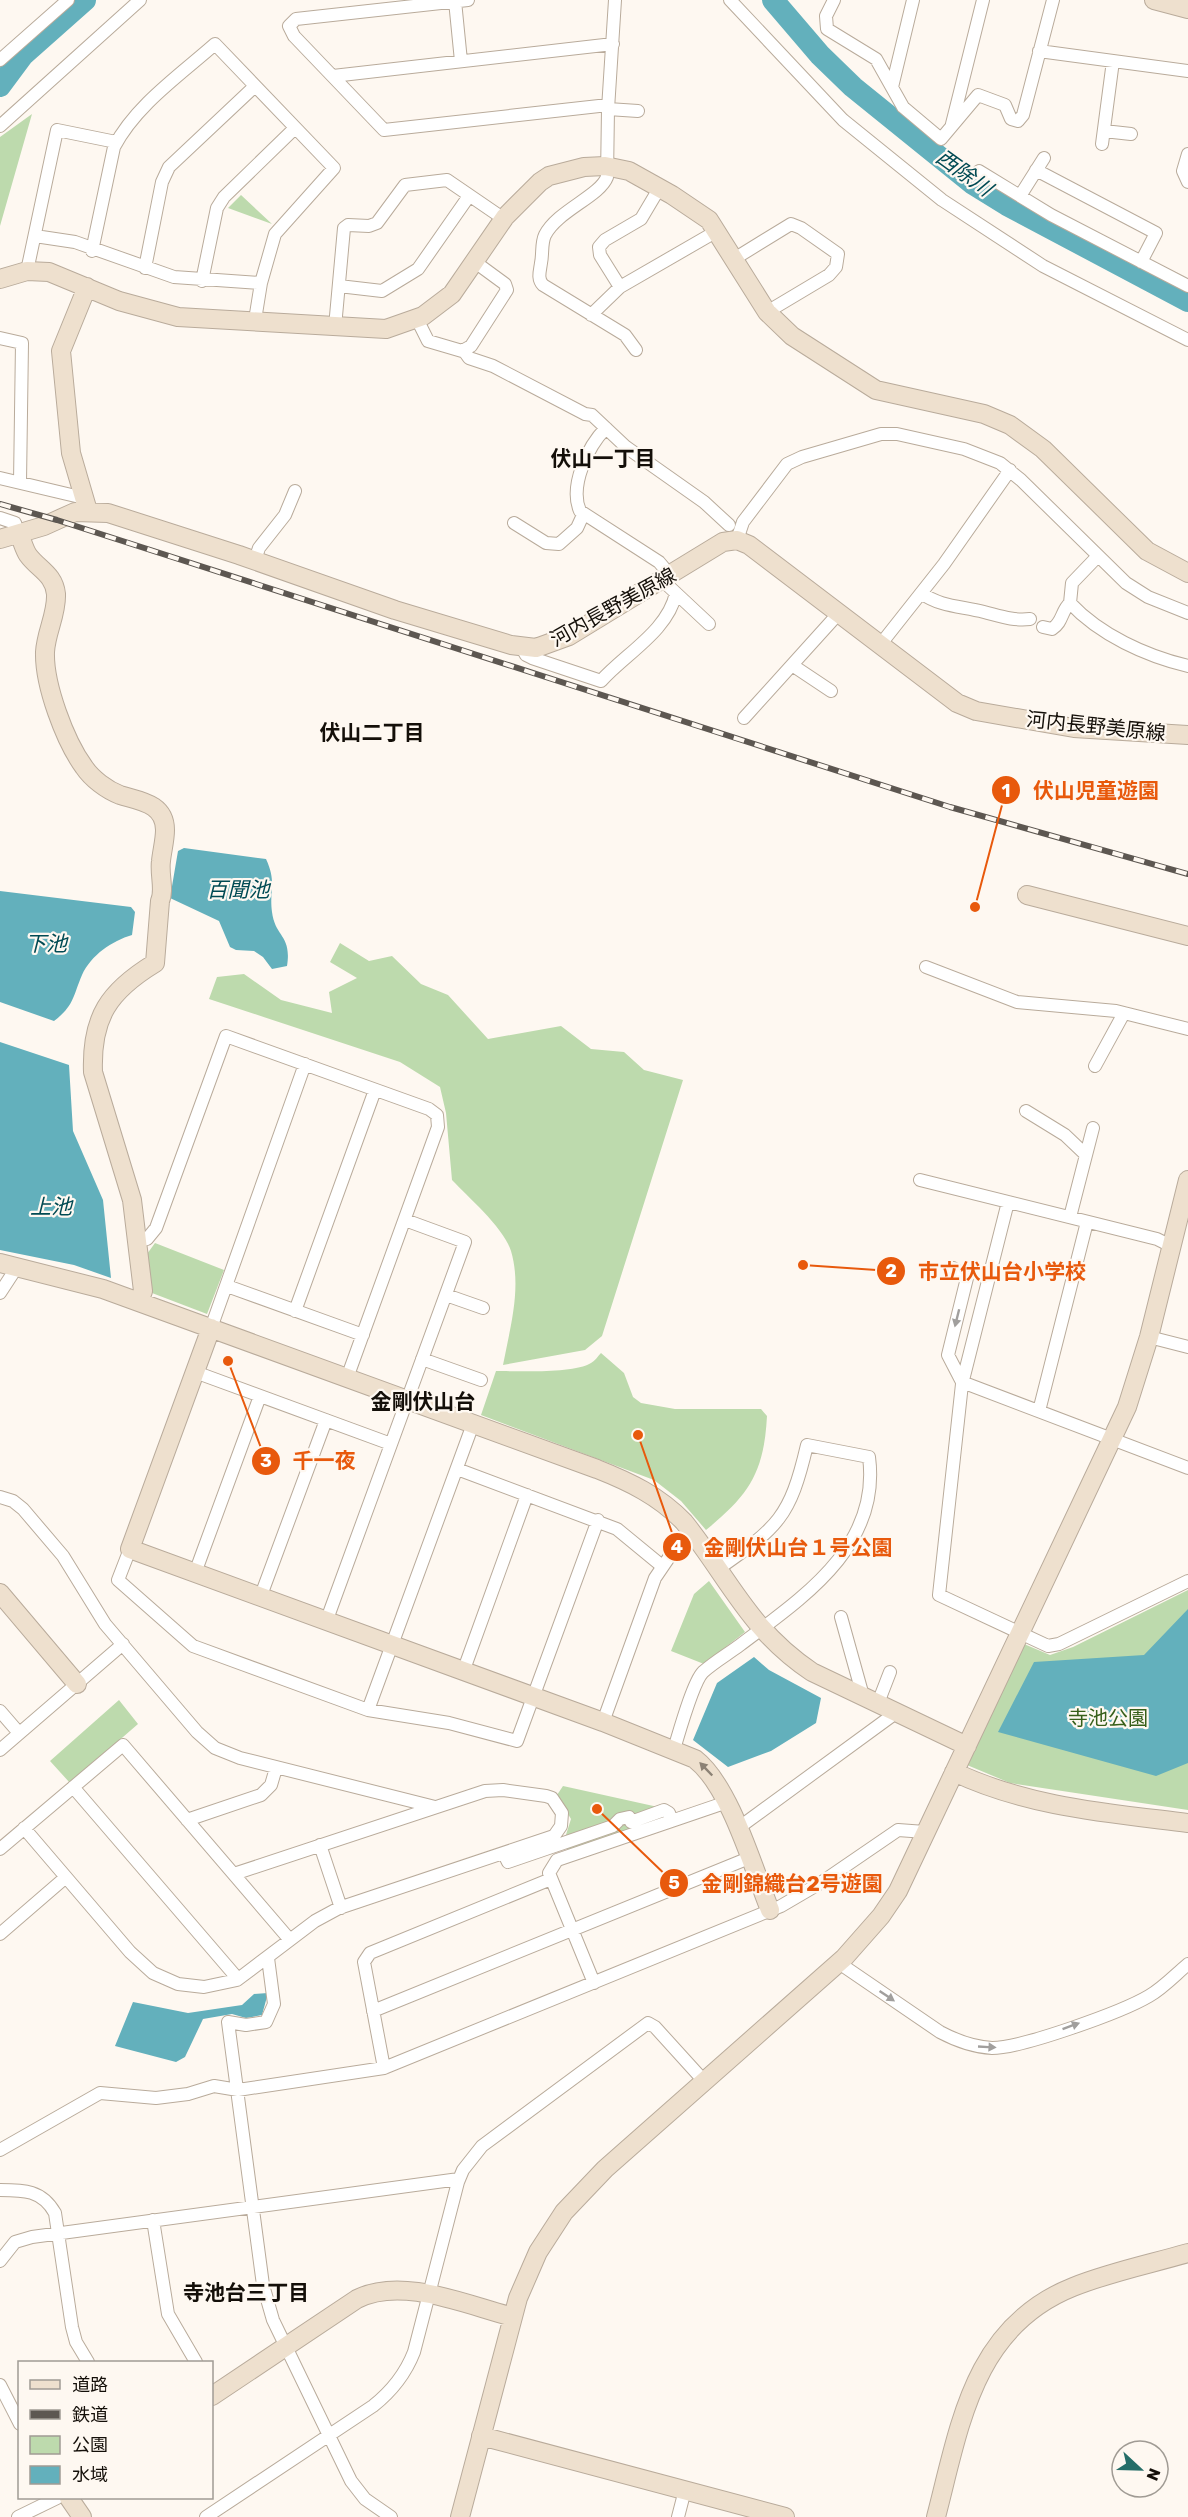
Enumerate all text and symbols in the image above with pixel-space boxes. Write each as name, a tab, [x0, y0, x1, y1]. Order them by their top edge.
water label: 西除川	[931, 144, 999, 202]
district label: 伏山一丁目	[551, 446, 656, 471]
street label: 河内長野美原線	[546, 563, 680, 651]
street label: 河内長野美原線	[1025, 707, 1167, 745]
district label: 伏山二丁目	[320, 720, 425, 745]
callout: 伏山児童遊園	[991, 771, 1171, 810]
text: 伏山児童遊園	[1033, 778, 1159, 803]
text: 1	[1002, 780, 1010, 802]
water label: 百聞池	[207, 877, 271, 902]
water label: 下池	[25, 931, 69, 956]
water label: 上池	[30, 1194, 74, 1219]
callout: 市立伏山台小学校	[876, 1252, 1098, 1291]
text: 市立伏山台小学校	[918, 1259, 1086, 1284]
text: 2	[885, 1260, 897, 1282]
one-way arrow	[951, 1309, 961, 1328]
district label: 金剛伏山台	[371, 1389, 476, 1414]
callout: 千一夜	[251, 1441, 368, 1480]
text: 千一夜	[293, 1448, 356, 1473]
text: 3	[260, 1450, 272, 1472]
callout: 金剛伏山台１号公園	[662, 1528, 905, 1567]
text: 金剛伏山台１号公園	[704, 1535, 893, 1560]
text: 4	[671, 1536, 683, 1558]
park label: 寺池公園	[1068, 1706, 1148, 1730]
one-way arrow	[699, 1762, 713, 1777]
callout: 金剛錦織台2号遊園	[659, 1864, 895, 1903]
text: 金剛錦織台2号遊園	[701, 1871, 883, 1896]
text: 5	[668, 1872, 680, 1894]
one-way arrow	[879, 1990, 895, 2001]
one-way arrow	[1062, 2021, 1080, 2031]
one-way arrow	[977, 2042, 996, 2051]
district label: 寺池台三丁目	[183, 2280, 309, 2305]
legend	[18, 2361, 213, 2499]
text: 道路	[72, 2374, 108, 2396]
text: 鉄道	[72, 2404, 108, 2426]
text: 公園	[72, 2434, 108, 2456]
north arrow	[1110, 2439, 1170, 2499]
text: 水域	[72, 2464, 108, 2486]
text: N	[1142, 2466, 1164, 2483]

